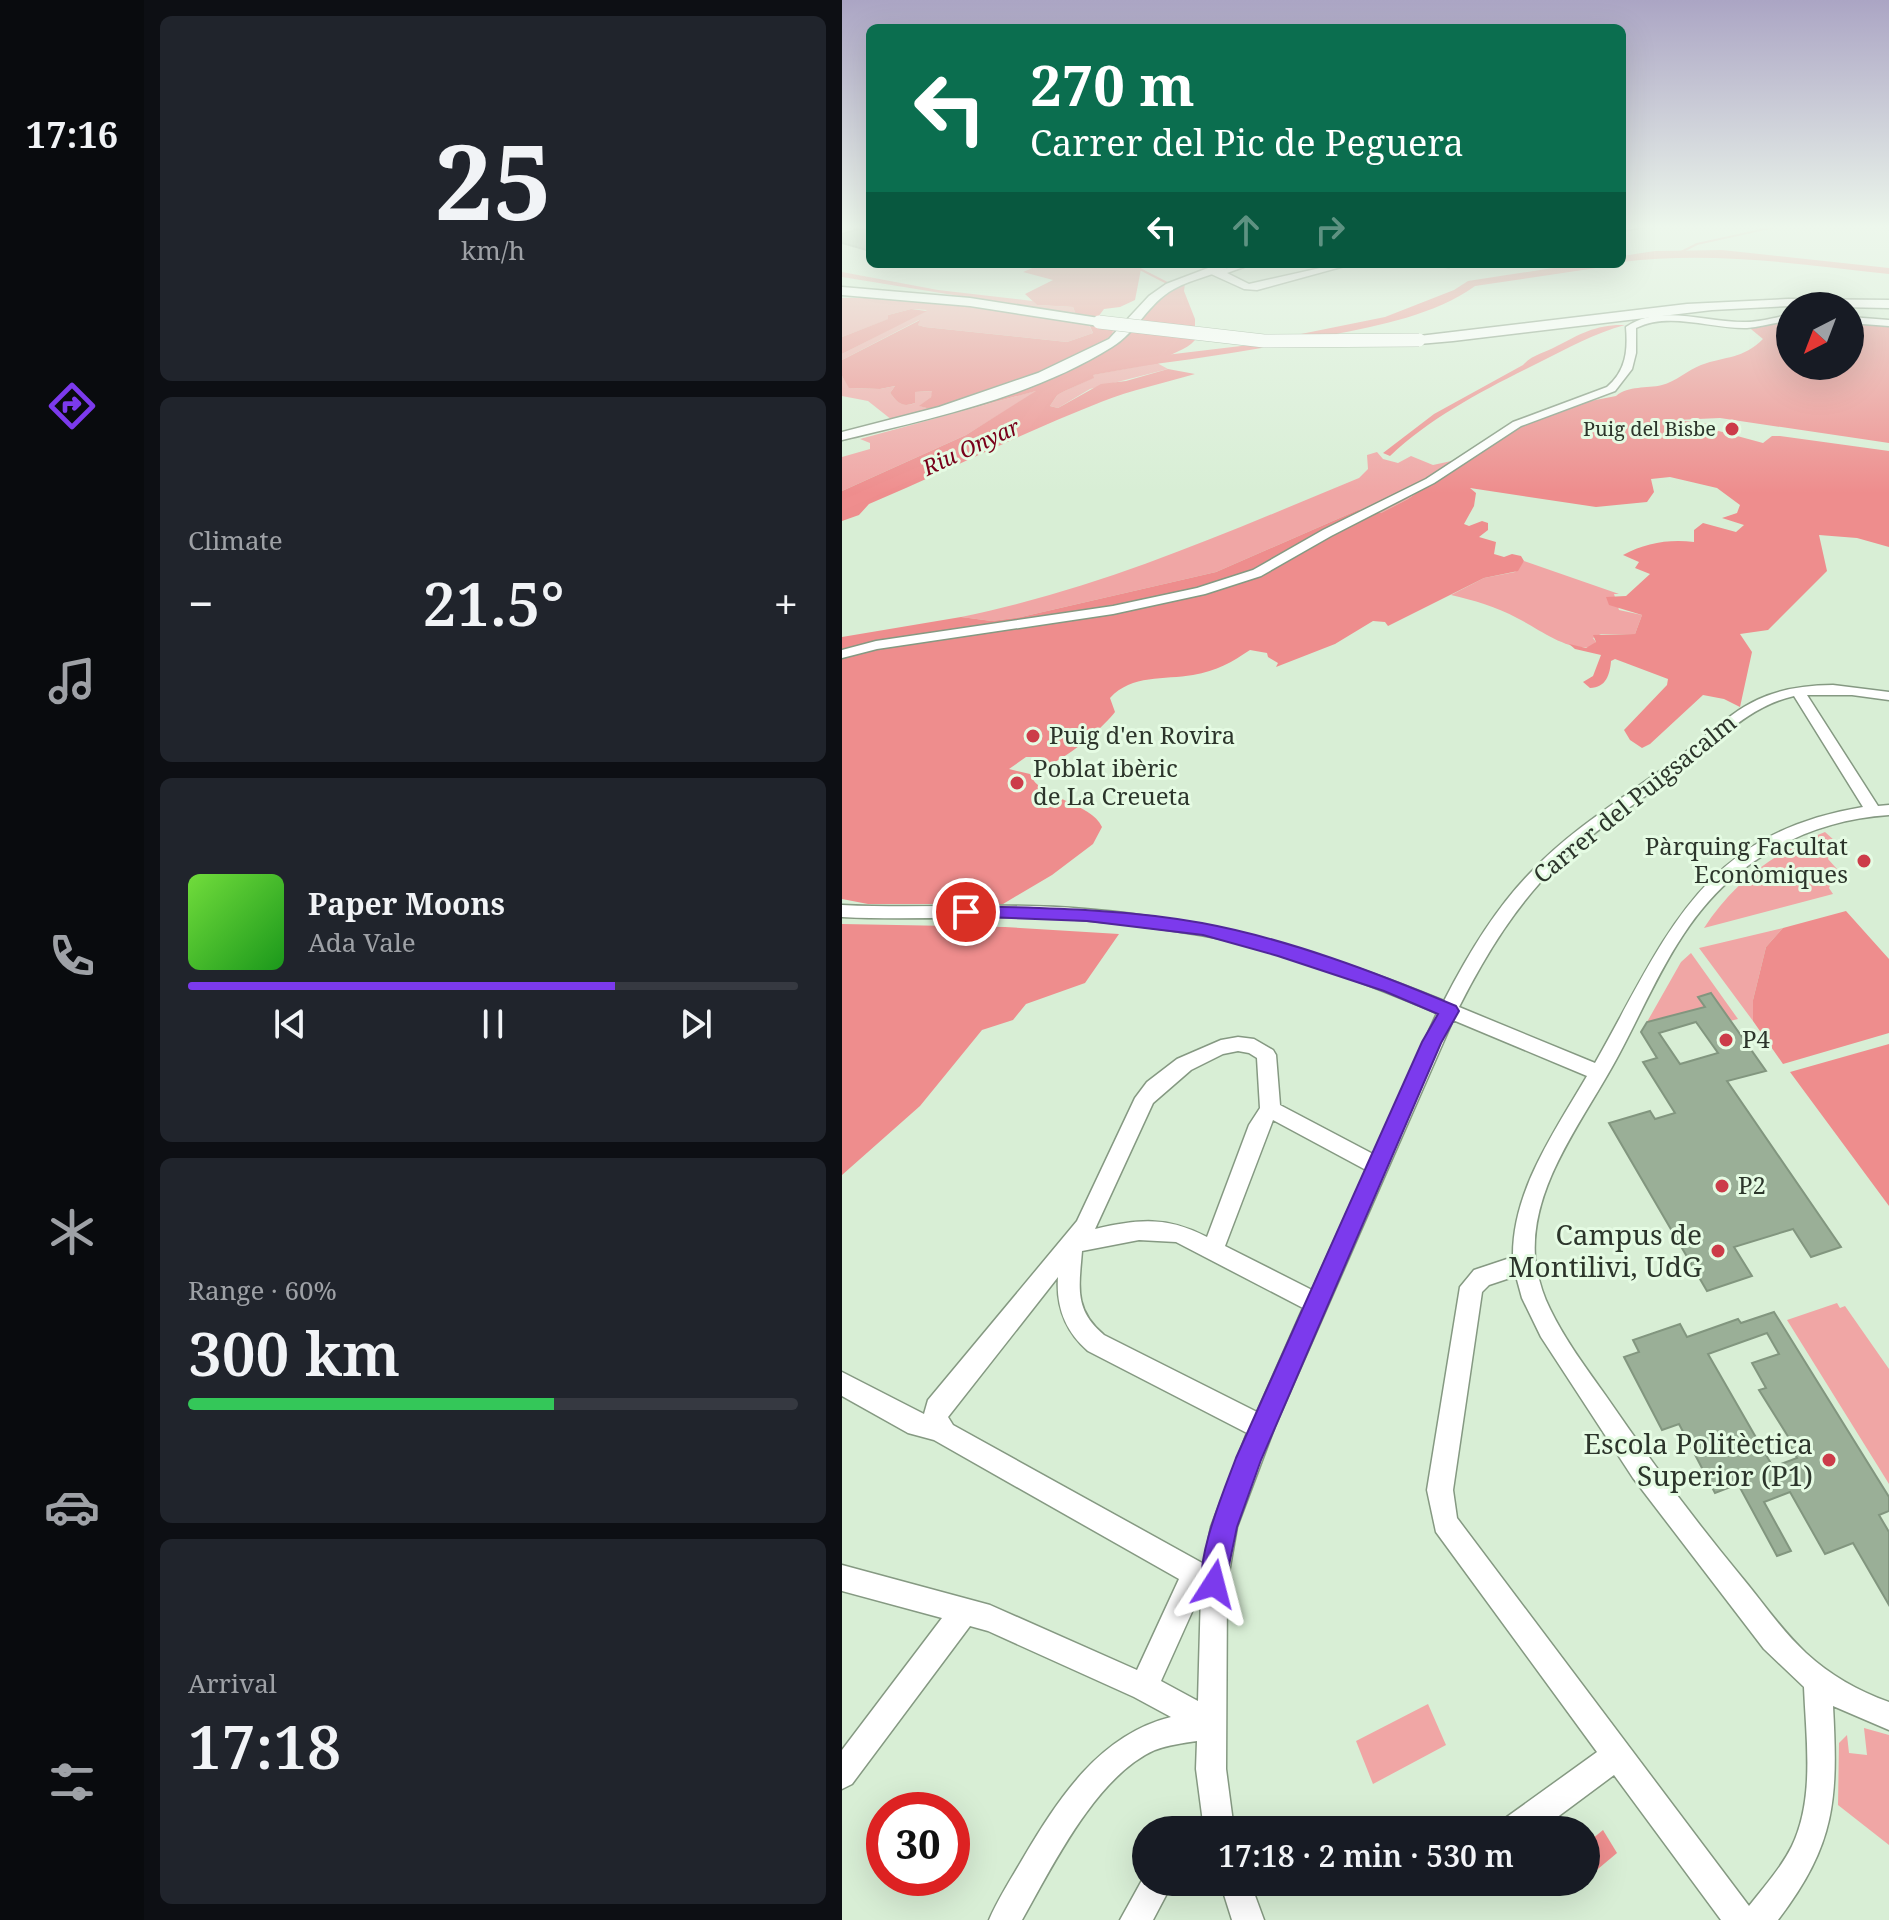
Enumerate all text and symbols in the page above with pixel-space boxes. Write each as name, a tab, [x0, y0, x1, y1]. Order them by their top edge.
text: 270 m	[1030, 46, 1195, 122]
icon: left	[898, 56, 1002, 160]
text: 25	[434, 109, 552, 250]
text: 17:16	[26, 110, 118, 159]
text: Carrer del Pic de Peguera	[1030, 118, 1464, 167]
icon: left	[1140, 208, 1184, 252]
icon: ahead	[1224, 208, 1268, 252]
icon: right	[1308, 208, 1352, 252]
text: km/h	[461, 232, 525, 268]
north arrow	[1776, 292, 1864, 380]
map controls	[1776, 292, 1864, 380]
icon: directions	[44, 378, 100, 434]
water label: Riu Onyar	[916, 410, 1025, 482]
place label: Puig del Bisbe	[1583, 415, 1716, 442]
marker: Puig del Bisbe	[1723, 420, 1741, 438]
text: Climate	[188, 522, 283, 558]
text: 21.5°	[422, 562, 564, 644]
text: −	[188, 573, 213, 633]
text: +	[773, 573, 798, 633]
icon: music	[44, 653, 100, 709]
street label: Carrer del Puigsacalm	[1526, 705, 1743, 890]
place label: Puig d'en Rovira	[1049, 718, 1235, 751]
marker: Puig d'en Rovira	[1024, 727, 1042, 745]
place label: Poblat ibèric de La Creueta	[1033, 751, 1190, 812]
marker: Poblat ibèric de La Creueta	[1008, 774, 1026, 792]
place label: Pàrquing Facultat Econòmiques	[1645, 829, 1848, 890]
marker: Pàrquing Facultat Econòmiques	[1855, 852, 1873, 870]
pin	[932, 878, 1000, 946]
text: Paper Moons	[308, 883, 505, 924]
icon: arrive	[944, 890, 988, 934]
text: Ada Vale	[308, 924, 416, 960]
icon: phone	[44, 928, 100, 984]
icon: previous	[268, 1002, 312, 1046]
icon: pause	[471, 1002, 515, 1046]
icon: next	[674, 1002, 718, 1046]
place label: P4	[1742, 1022, 1770, 1055]
marker: P4	[1717, 1031, 1735, 1049]
place label: P2	[1738, 1168, 1766, 1201]
marker: P2	[1713, 1177, 1731, 1195]
icon: climate	[44, 1204, 100, 1260]
place label: Campus de Montilivi, UdG	[1508, 1215, 1702, 1285]
marker: Campus de Montilivi, UdG	[1709, 1242, 1727, 1260]
text: Range · 60%	[188, 1272, 337, 1308]
text: 300 km	[188, 1312, 400, 1394]
place label: Escola Politèctica Superior (P1)	[1584, 1424, 1813, 1494]
marker: Escola Politèctica Superior (P1)	[1820, 1451, 1838, 1469]
icon: car	[44, 1479, 100, 1535]
position arrow	[1172, 1542, 1256, 1626]
text: Arrival	[188, 1665, 277, 1701]
text: 17:18	[188, 1705, 341, 1787]
icon: filters	[44, 1754, 100, 1810]
speed limit sign: 30	[866, 1792, 970, 1896]
text: 17:18 · 2 min · 530 m	[1218, 1835, 1514, 1876]

